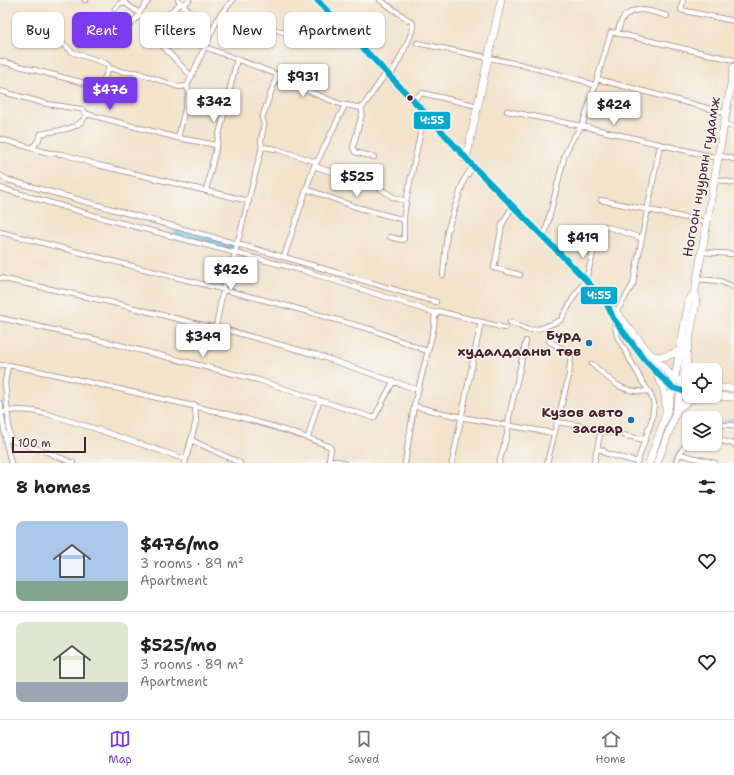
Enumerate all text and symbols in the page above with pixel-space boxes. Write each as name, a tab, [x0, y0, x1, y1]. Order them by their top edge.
chip: Buy	[12, 12, 64, 48]
chip: Rent	[72, 12, 132, 48]
chip: Filters	[140, 12, 210, 48]
chip: New	[218, 12, 276, 48]
chip: Apartment	[284, 12, 385, 48]
pin: $931	[279, 64, 327, 98]
text: $931	[287, 68, 319, 85]
pin: $476	[86, 77, 134, 111]
text: $476	[92, 81, 128, 98]
pin: $342	[190, 89, 238, 123]
pin: $424	[590, 92, 638, 126]
text: $342	[196, 93, 232, 110]
unlabelled marker	[405, 93, 415, 103]
street label: Ногоон нуурын гудамж	[678, 95, 724, 259]
text: $424	[597, 96, 631, 113]
line badge: Ч:55	[413, 111, 451, 130]
text: Ч:55	[420, 113, 444, 128]
pin: $525	[333, 164, 381, 198]
text: $525	[340, 168, 374, 185]
pin: $419	[559, 225, 607, 259]
text: $419	[567, 229, 599, 246]
pin: $426	[207, 257, 255, 291]
text: $426	[213, 261, 249, 278]
line badge: Ч:55	[580, 286, 618, 305]
text: Ч:55	[587, 288, 611, 303]
pin: $349	[179, 324, 227, 358]
place label: Бүрд худалдааны төв	[457, 326, 581, 360]
text: $349	[185, 328, 221, 345]
marker: Бүрд худалдааны төв	[584, 338, 594, 348]
map controls	[682, 363, 722, 451]
button: locate	[682, 363, 722, 403]
place label: Кузов авто засвар	[541, 403, 623, 437]
button: layers	[682, 411, 722, 451]
marker: Кузов авто засвар	[626, 415, 636, 425]
scale bar	[12, 435, 86, 454]
text: 100 m	[18, 436, 51, 451]
text: 8 homes	[16, 476, 91, 498]
icon: filters	[696, 476, 718, 498]
text: $476/mo	[140, 533, 219, 555]
icon: home	[48, 537, 96, 585]
icon: heart	[696, 550, 718, 572]
text: 3 rooms · 89 m²	[140, 555, 244, 572]
text: Apartment	[140, 572, 208, 589]
text: $525/mo	[140, 634, 217, 656]
icon: home	[48, 638, 96, 686]
icon: heart	[696, 651, 718, 673]
text: 3 rooms · 89 m²	[140, 656, 244, 673]
text: Apartment	[140, 673, 208, 690]
tab: Map	[108, 728, 132, 767]
tab: Saved	[348, 728, 379, 767]
tab: Home	[596, 728, 626, 767]

